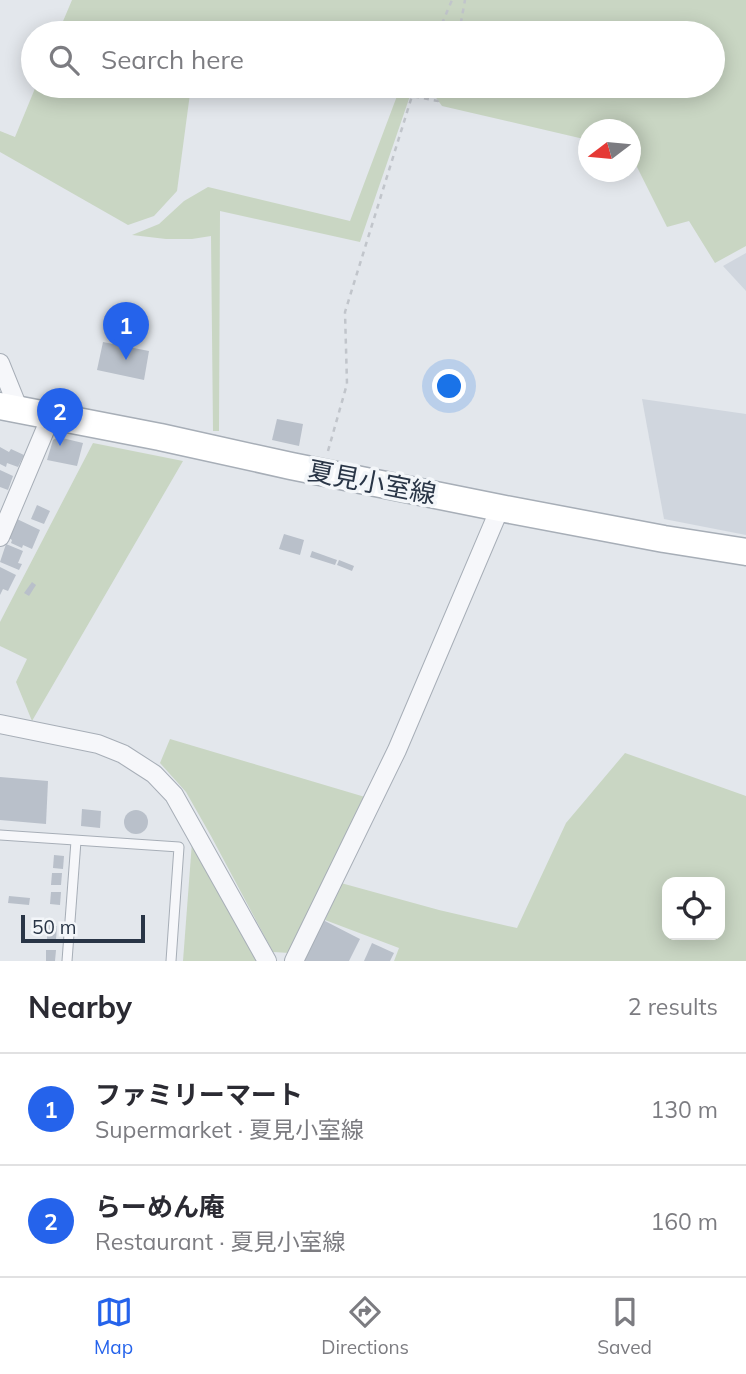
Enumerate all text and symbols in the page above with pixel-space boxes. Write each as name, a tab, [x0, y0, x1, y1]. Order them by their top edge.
search box	[21, 21, 725, 98]
icon: search	[45, 41, 83, 79]
text: Search here	[101, 43, 244, 76]
north arrow	[578, 119, 641, 182]
pin: 1	[103, 302, 149, 360]
your location	[432, 369, 466, 403]
pin: 2	[37, 388, 83, 446]
street label: 夏見小室線	[305, 453, 439, 511]
map controls	[662, 877, 725, 940]
button: locate	[662, 877, 725, 940]
scale bar	[21, 912, 145, 944]
text: 50 m	[32, 915, 76, 939]
text: Nearby	[28, 988, 132, 1026]
text: 2 results	[628, 992, 718, 1021]
text: ファミリーマート	[95, 1078, 303, 1111]
text: 1	[44, 1095, 58, 1124]
text: 130 m	[650, 1095, 718, 1124]
text: Supermarket · 夏見小室線	[95, 1115, 364, 1144]
text: らーめん庵	[95, 1190, 225, 1223]
text: 2	[44, 1207, 58, 1236]
text: 160 m	[650, 1207, 718, 1236]
text: Restaurant · 夏見小室線	[95, 1227, 345, 1256]
tab: Map	[94, 1293, 133, 1359]
tab: Directions	[321, 1293, 409, 1359]
tab: Saved	[597, 1293, 652, 1359]

